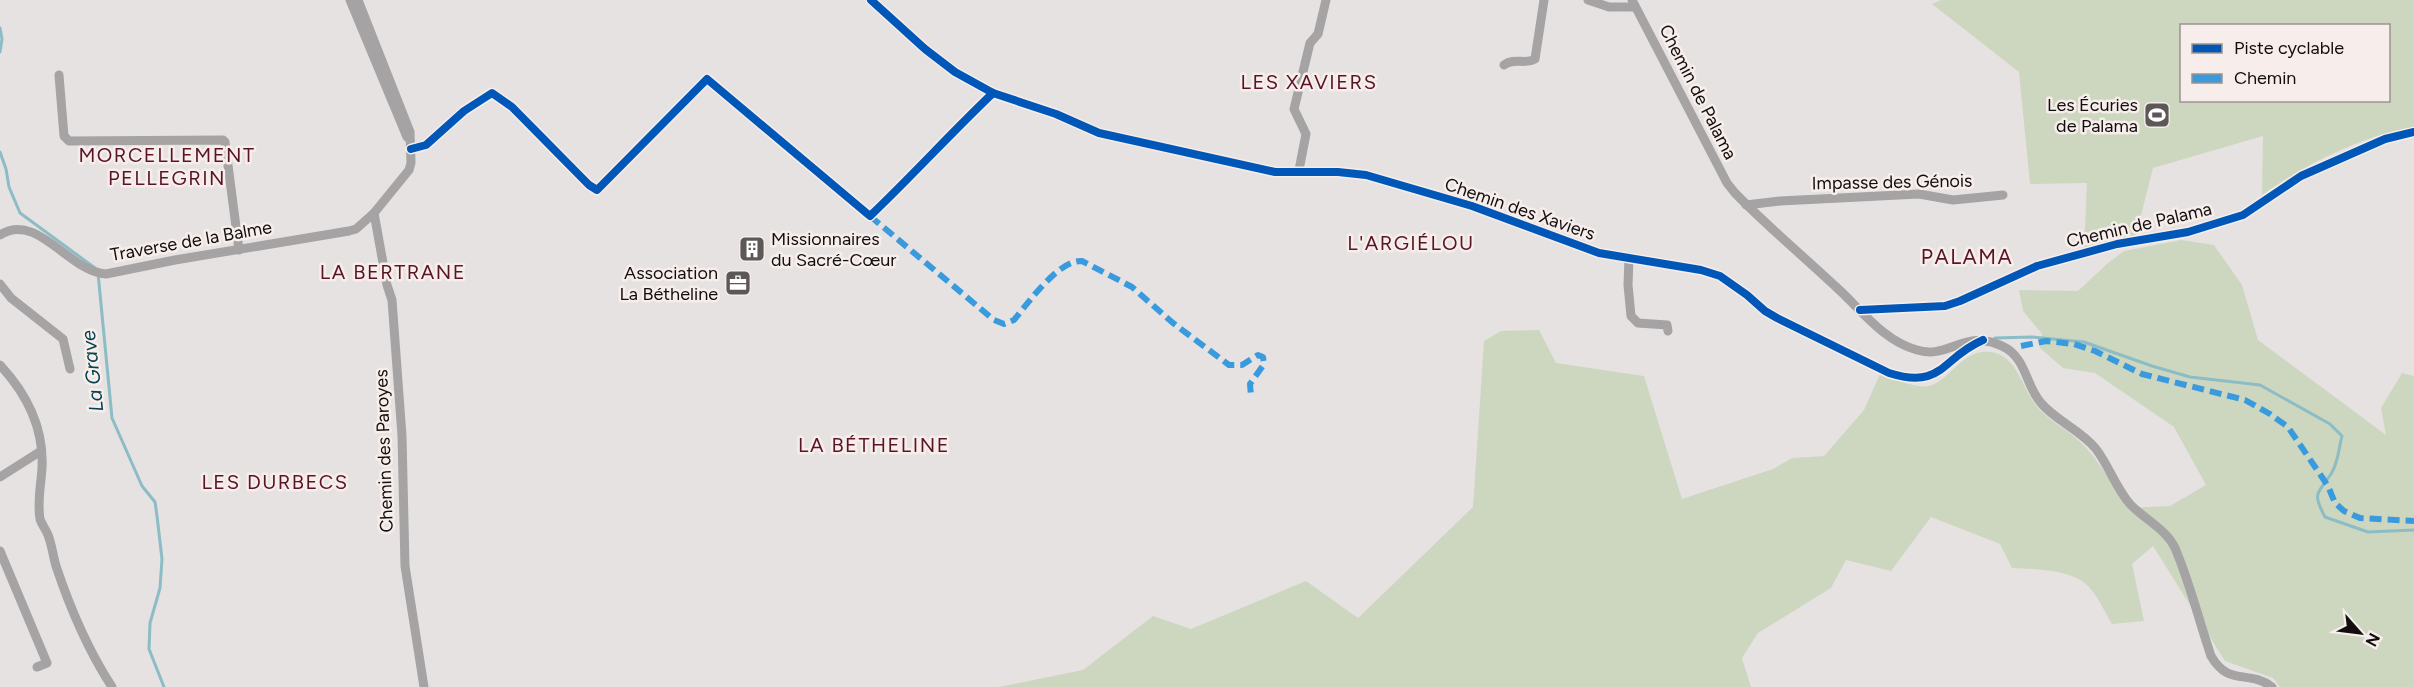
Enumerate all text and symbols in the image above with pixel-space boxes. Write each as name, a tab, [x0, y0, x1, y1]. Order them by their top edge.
street label: Chemin de Palama	[1654, 21, 1742, 163]
legend	[2180, 24, 2390, 102]
text: Piste cyclable	[2234, 37, 2344, 59]
text: Chemin	[2234, 67, 2296, 89]
district label: LES XAVIERS	[1241, 70, 1377, 94]
place label: Les Écuries de Palama	[2047, 94, 2138, 137]
sports icon: Les Écuries de Palama	[2142, 100, 2172, 130]
district label: MORCELLEMENT PELLEGRIN	[78, 143, 256, 190]
street label: Impasse des Génois	[1811, 170, 1973, 194]
street label: Chemin des Xaviers	[1442, 173, 1598, 245]
street label: Chemin de Palama	[2064, 198, 2214, 252]
street label: Traverse de la Balme	[109, 216, 274, 266]
place label: Missionnaires du Sacré-Cœur	[771, 228, 896, 271]
district label: L'ARGIÉLOU	[1347, 231, 1475, 255]
building icon: Missionnaires du Sacré-Cœur	[737, 234, 767, 264]
district label: PALAMA	[1921, 244, 2013, 269]
district label: LA BERTRANE	[320, 260, 466, 284]
place label: Association La Bétheline	[619, 262, 718, 305]
office icon: Association La Bétheline	[723, 268, 753, 298]
water label: La Grave	[76, 329, 108, 413]
street label: Chemin des Paroyes	[370, 369, 398, 533]
district label: LA BÉTHELINE	[798, 433, 950, 457]
district label: LES DURBECS	[201, 470, 349, 494]
north arrow	[2330, 603, 2390, 663]
text: N	[2362, 630, 2384, 650]

